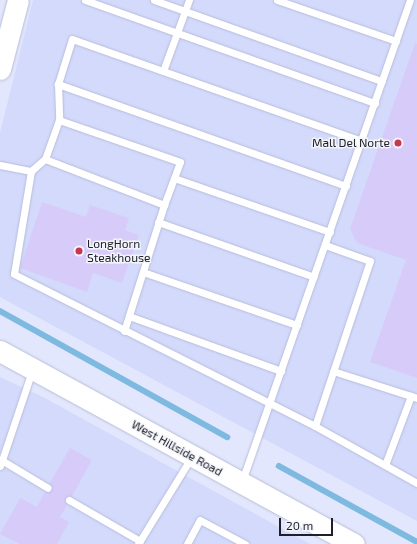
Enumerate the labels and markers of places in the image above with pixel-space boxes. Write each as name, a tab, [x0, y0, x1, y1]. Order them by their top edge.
place label: Mall Del Norte	[311, 136, 390, 150]
marker: Mall Del Norte	[393, 138, 403, 148]
place label: LongHorn Steakhouse	[87, 237, 151, 265]
marker: LongHorn Steakhouse	[74, 246, 84, 256]

